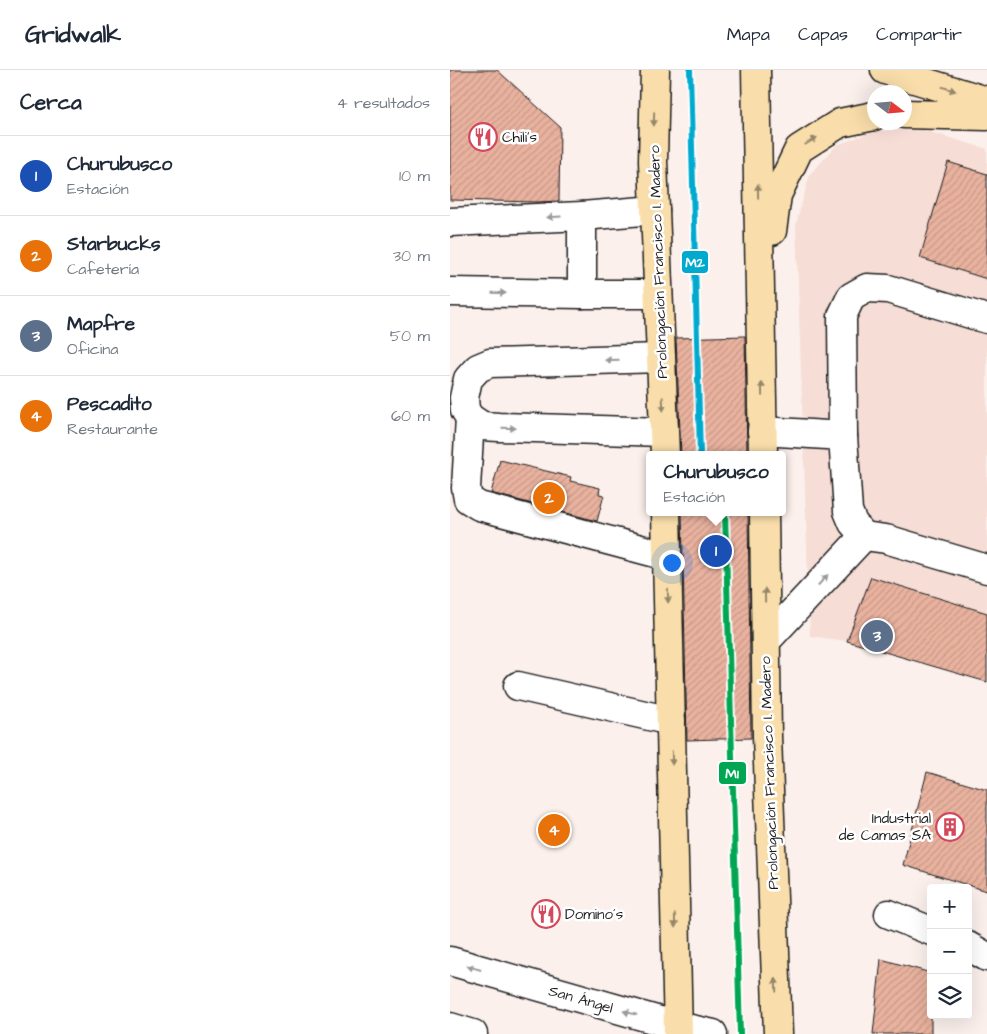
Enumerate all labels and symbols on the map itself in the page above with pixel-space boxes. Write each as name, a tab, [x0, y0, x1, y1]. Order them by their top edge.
north arrow	[867, 85, 912, 130]
one-way arrow	[941, 86, 956, 94]
one-way arrow	[650, 111, 658, 127]
restaurant icon: Chili's	[468, 122, 498, 152]
place label: Chili's	[502, 127, 537, 148]
one-way arrow	[804, 136, 818, 146]
street label: Prolongación Francisco I. Madero	[644, 144, 674, 379]
one-way arrow	[754, 183, 762, 199]
one-way arrow	[545, 214, 561, 222]
line badge: M2	[681, 250, 709, 274]
text: M2	[685, 253, 706, 273]
one-way arrow	[491, 289, 507, 297]
one-way arrow	[604, 356, 620, 364]
one-way arrow	[757, 380, 765, 396]
one-way arrow	[659, 396, 667, 412]
one-way arrow	[501, 424, 517, 432]
pin: 2	[533, 479, 565, 517]
pin: 1	[700, 532, 732, 570]
your location	[659, 550, 685, 576]
one-way arrow	[817, 574, 829, 586]
one-way arrow	[761, 587, 769, 603]
one-way arrow	[664, 588, 672, 604]
pin: 3	[861, 617, 893, 655]
street label: Prolongación Francisco I. Madero	[755, 655, 785, 890]
one-way arrow	[668, 751, 676, 767]
line badge: M1	[718, 761, 747, 785]
text: M1	[725, 764, 739, 784]
place label: Industrial de Camas SA	[839, 808, 931, 846]
pin: 4	[538, 811, 570, 849]
building icon: Industrial de Camas SA	[935, 812, 965, 842]
restaurant icon: Domino´s	[531, 899, 561, 929]
place label: Domino´s	[565, 904, 624, 925]
one-way arrow	[671, 913, 679, 929]
one-way arrow	[466, 964, 481, 972]
one-way arrow	[772, 977, 780, 993]
street label: San Ángel	[546, 980, 616, 1020]
one-way arrow	[623, 1008, 638, 1016]

